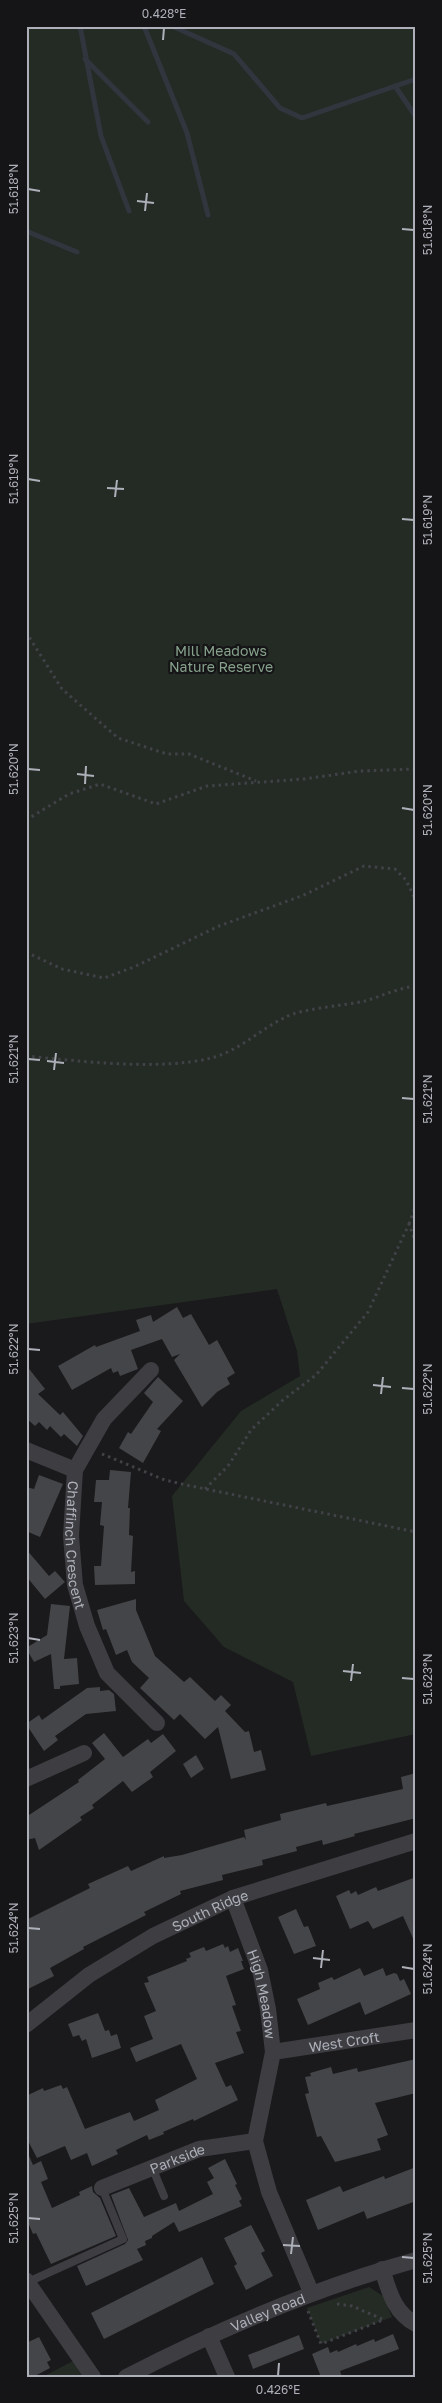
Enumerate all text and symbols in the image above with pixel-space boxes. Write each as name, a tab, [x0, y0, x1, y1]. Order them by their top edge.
text: 0.428°E	[142, 6, 186, 21]
text: 51.618°N	[6, 164, 21, 214]
text: 51.618°N	[420, 205, 435, 255]
text: 51.619°N	[6, 454, 21, 504]
text: 51.619°N	[420, 495, 435, 545]
park label: Mill Meadows Nature Reserve	[169, 642, 273, 675]
text: 51.620°N	[6, 743, 21, 795]
text: 51.620°N	[420, 784, 435, 836]
text: 51.621°N	[6, 1034, 21, 1084]
text: 51.621°N	[420, 1074, 435, 1124]
text: 51.622°N	[6, 1323, 21, 1375]
text: 51.622°N	[420, 1363, 435, 1415]
street label: Chaffinch Crescent	[62, 1480, 90, 1611]
text: 51.623°N	[6, 1612, 21, 1664]
text: 51.623°N	[420, 1653, 435, 1705]
street label: South Ridge	[169, 1885, 250, 1934]
text: 51.624°N	[6, 1902, 21, 1954]
text: 51.624°N	[420, 1943, 435, 1995]
street label: High Meadow	[244, 1947, 280, 2040]
street label: West Croft	[308, 2027, 381, 2055]
street label: Parkside	[147, 2140, 206, 2177]
text: 51.625°N	[6, 2192, 21, 2244]
text: 51.625°N	[420, 2232, 435, 2284]
street label: Valley Road	[228, 2289, 307, 2334]
text: 0.426°E	[256, 2382, 300, 2397]

